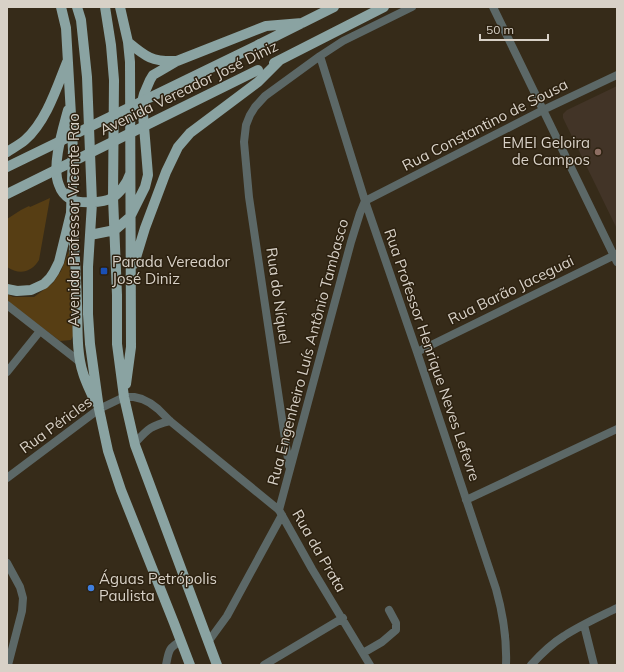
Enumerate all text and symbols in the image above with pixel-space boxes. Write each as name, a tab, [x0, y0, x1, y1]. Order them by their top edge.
scale bar	[480, 16, 548, 42]
text: 50 m	[486, 22, 514, 37]
street label: Avenida Vereador José Diniz	[97, 36, 281, 139]
street label: Rua Constantino de Sousa	[399, 74, 571, 175]
street label: Avenida Professor Vicente Rao	[64, 113, 83, 327]
place label: EMEI Geloira de Campos	[502, 133, 590, 169]
marker: EMEI Geloira de Campos	[593, 147, 603, 157]
street label: Rua Engenheiro Luís Antônio Tambasco	[263, 216, 352, 487]
street label: Rua Professor Henrique Neves Lefevre	[380, 226, 485, 484]
street label: Rua do Níquel	[262, 246, 295, 346]
street label: Rua Barão Jaceguai	[445, 251, 577, 328]
place label: Parada Vereador José Diniz	[112, 252, 231, 288]
marker: Parada Vereador José Diniz	[99, 266, 109, 276]
street label: Rua Péricles	[16, 392, 96, 457]
street label: Rua da Prata	[288, 506, 351, 595]
place label: Águas Petrópolis Paulista	[99, 569, 217, 605]
marker: Águas Petrópolis Paulista	[86, 583, 96, 593]

